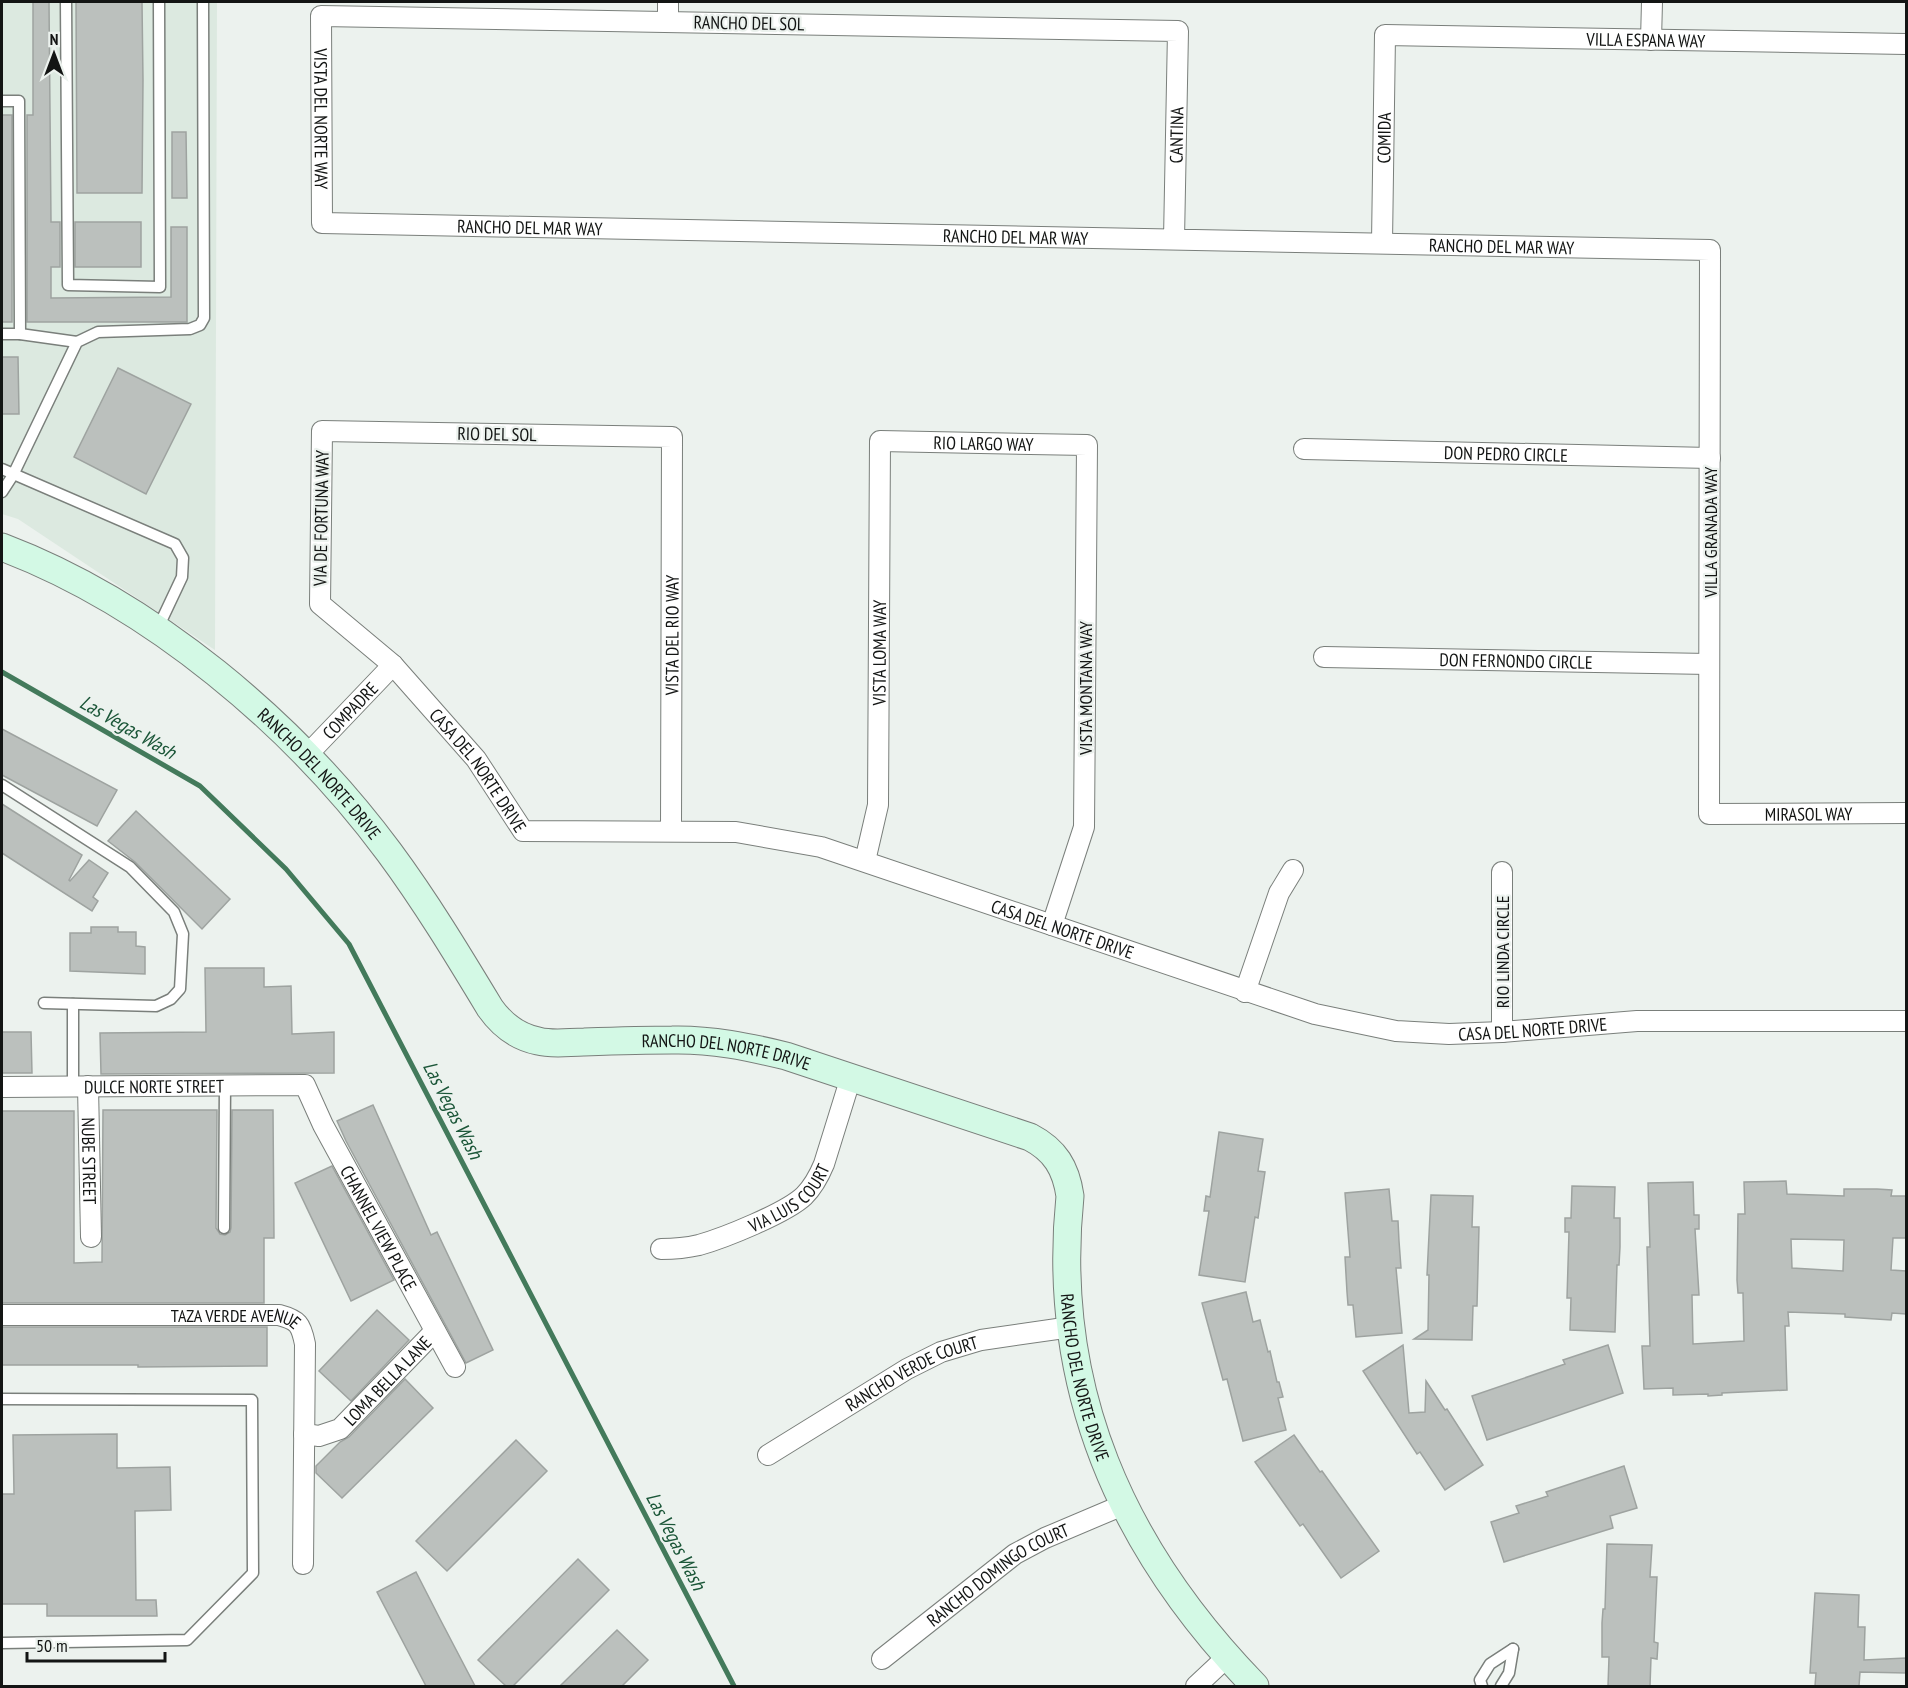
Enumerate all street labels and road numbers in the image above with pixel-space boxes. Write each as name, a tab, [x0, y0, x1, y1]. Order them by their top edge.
street label: RANCHO DEL SOL	[693, 11, 805, 35]
street label: VILLA ESPANA WAY	[1585, 27, 1706, 52]
street label: VISTA DEL NORTE WAY	[310, 47, 333, 190]
street label: CANTINA	[1164, 106, 1188, 163]
street label: COMIDA	[1372, 112, 1395, 164]
street label: RANCHO DEL MAR WAY	[457, 214, 604, 240]
street label: RANCHO DEL MAR WAY	[943, 224, 1089, 249]
street label: RANCHO DEL MAR WAY	[1429, 233, 1575, 259]
street label: RIO DEL SOL	[457, 422, 537, 446]
street label: RIO LARGO WAY	[933, 431, 1035, 455]
street label: DON PEDRO CIRCLE	[1444, 441, 1568, 466]
street label: VIA DE FORTUNA WAY	[308, 449, 334, 587]
street label: VILLA GRANADA WAY	[1699, 466, 1722, 598]
street label: VISTA DEL RIO WAY	[660, 574, 683, 696]
street label: VISTA LOMA WAY	[867, 599, 891, 706]
street label: VISTA MONTANA WAY	[1074, 620, 1097, 756]
street label: DON FERNONDO CIRCLE	[1439, 648, 1593, 673]
street label: COMPADRE	[317, 677, 383, 744]
street label: RANCHO DEL NORTE DRIVE	[253, 703, 386, 844]
street label: CASA DEL NORTE DRIVE	[425, 703, 532, 836]
street label: MIRASOL WAY	[1765, 802, 1853, 825]
street label: CASA DEL NORTE DRIVE	[988, 894, 1137, 963]
street label: RIO LINDA CIRCLE	[1491, 896, 1514, 1008]
street label: CASA DEL NORTE DRIVE	[1458, 1012, 1608, 1045]
street label: RANCHO DEL NORTE DRIVE	[642, 1028, 814, 1075]
street label: DULCE NORTE STREET	[84, 1074, 224, 1098]
street label: NUBE STREET	[77, 1117, 102, 1205]
street label: VIA LUIS COURT	[744, 1160, 834, 1237]
street label: CHANNEL VIEW PLACE	[336, 1161, 423, 1295]
street label: RANCHO DEL NORTE DRIVE	[1056, 1293, 1115, 1464]
street label: TAZA VERDE AVENUE	[171, 1303, 306, 1333]
street label: RANCHO VERDE COURT	[841, 1330, 980, 1416]
street label: LOMA BELLA LANE	[338, 1331, 436, 1430]
street label: RANCHO DOMINGO COURT	[922, 1518, 1072, 1631]

